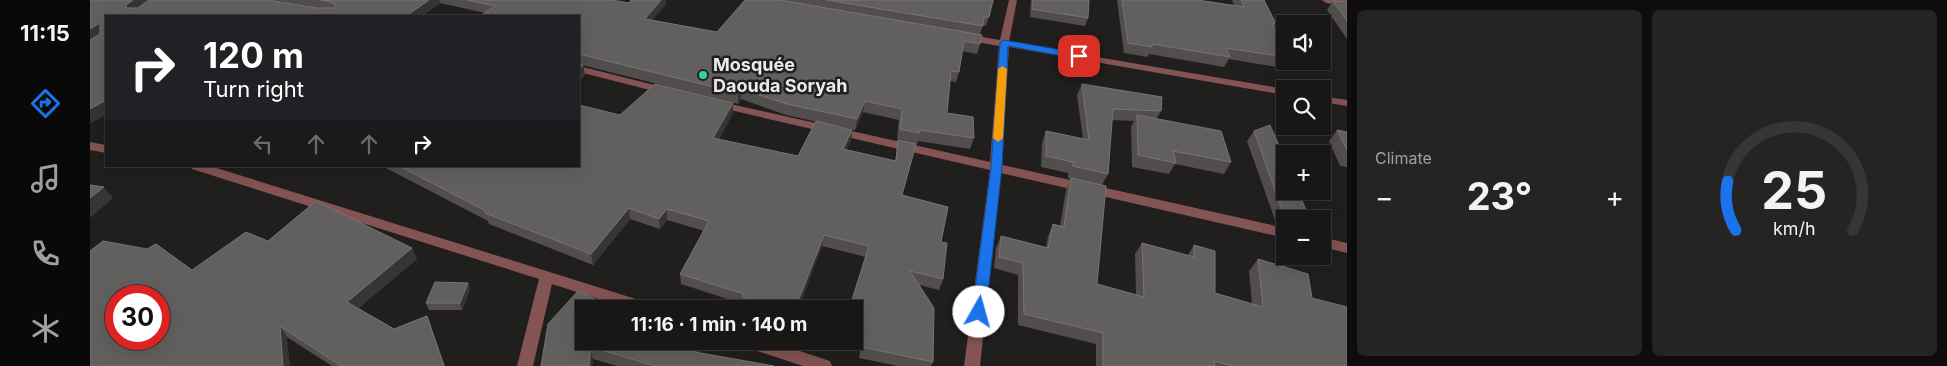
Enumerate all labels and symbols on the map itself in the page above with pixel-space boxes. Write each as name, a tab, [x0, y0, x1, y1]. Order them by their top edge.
pin	[1058, 35, 1100, 77]
place label: Mosquée Daouda Soryah	[713, 54, 848, 96]
marker: Mosquée Daouda Soryah	[697, 69, 709, 81]
speed limit sign: 30	[105, 285, 170, 350]
position arrow	[952, 285, 1004, 337]

